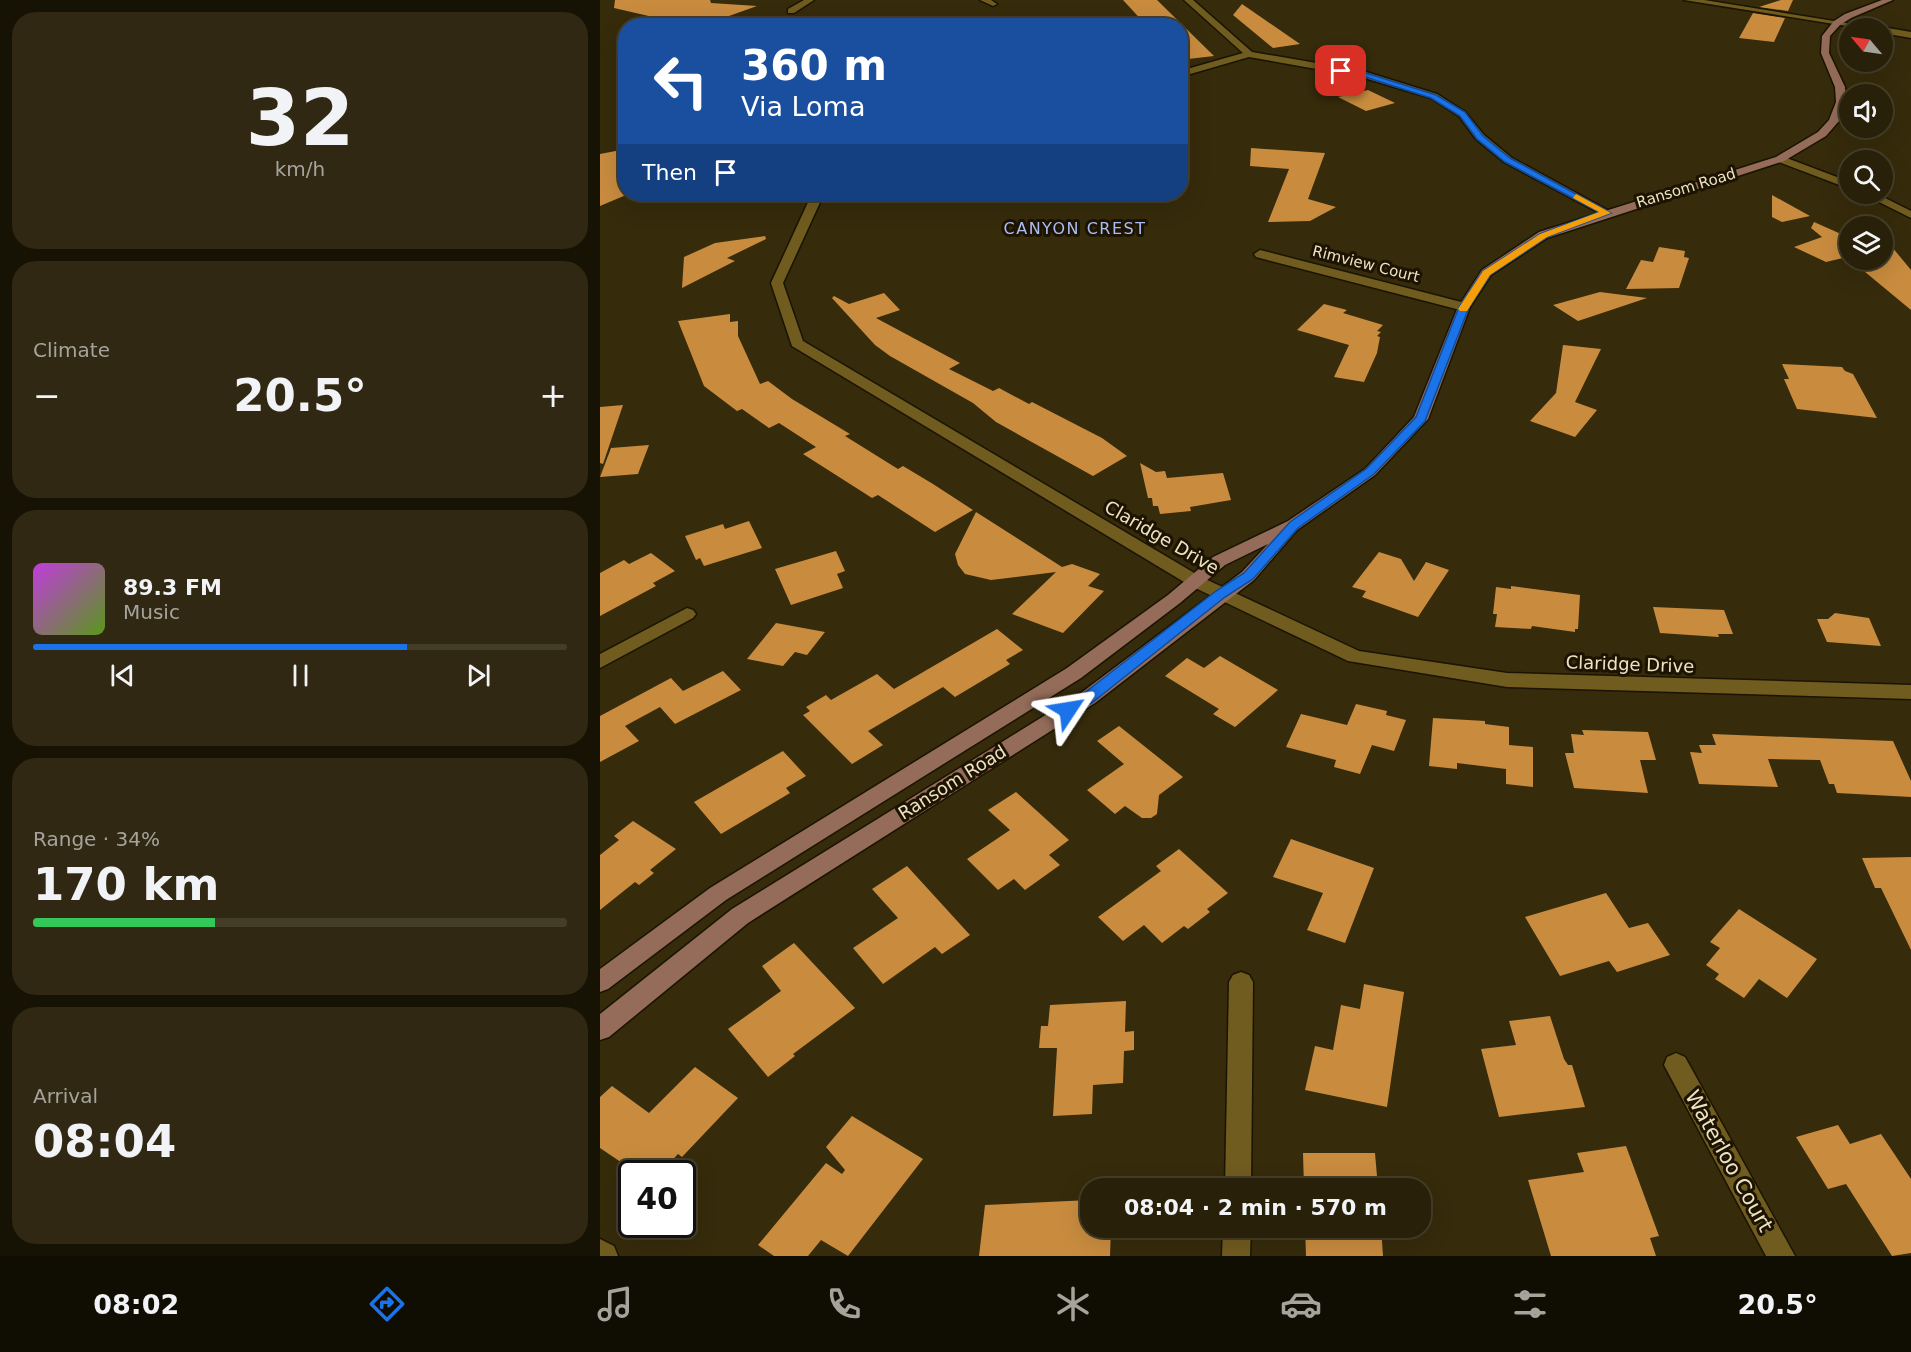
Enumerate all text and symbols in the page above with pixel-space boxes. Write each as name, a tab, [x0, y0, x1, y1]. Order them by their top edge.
north arrow	[1839, 18, 1893, 72]
map controls	[1839, 18, 1893, 270]
text: 360 m	[741, 41, 887, 90]
icon: left	[642, 42, 720, 120]
pin	[1315, 45, 1366, 96]
icon: arrive	[1324, 54, 1357, 87]
text: 32	[246, 73, 354, 163]
button: sound	[1839, 84, 1893, 138]
text: Via Loma	[741, 91, 865, 122]
button: search	[1839, 150, 1893, 204]
icon: arrive	[709, 156, 742, 189]
text: km/h	[275, 157, 325, 181]
text: Then	[642, 160, 697, 185]
street label: Ransom Road	[1634, 164, 1738, 212]
button: layers	[1839, 216, 1893, 270]
district label: CANYON CREST	[1004, 219, 1146, 238]
street label: Rimview Court	[1311, 242, 1422, 286]
text: Climate	[33, 338, 110, 362]
text: 20.5°	[233, 369, 367, 422]
text: −	[33, 376, 61, 415]
text: +	[539, 376, 567, 415]
street label: Claridge Drive	[1101, 496, 1223, 578]
text: 89.3 FM	[123, 575, 222, 600]
text: Music	[123, 600, 180, 624]
street label: Claridge Drive	[1565, 651, 1695, 677]
icon: previous	[106, 659, 139, 692]
icon: pause	[284, 659, 317, 692]
icon: next	[462, 659, 495, 692]
position arrow	[1036, 678, 1100, 742]
street label: Ransom Road	[894, 740, 1010, 824]
text: Range · 34%	[33, 827, 160, 851]
text: 170 km	[33, 858, 219, 911]
text: Arrival	[33, 1084, 98, 1108]
street label: Waterloo Court	[1680, 1086, 1778, 1236]
text: 08:04	[33, 1115, 176, 1168]
speed limit sign: 40	[618, 1160, 696, 1238]
text: 08:04 · 2 min · 570 m	[1124, 1195, 1387, 1220]
icon: directions	[366, 1283, 408, 1325]
icon: music	[594, 1283, 636, 1325]
icon: phone	[823, 1283, 865, 1325]
icon: climate	[1052, 1283, 1094, 1325]
icon: car	[1280, 1283, 1322, 1325]
icon: filters	[1509, 1283, 1551, 1325]
text: 08:02	[93, 1289, 179, 1320]
text: 20.5°	[1738, 1289, 1818, 1320]

